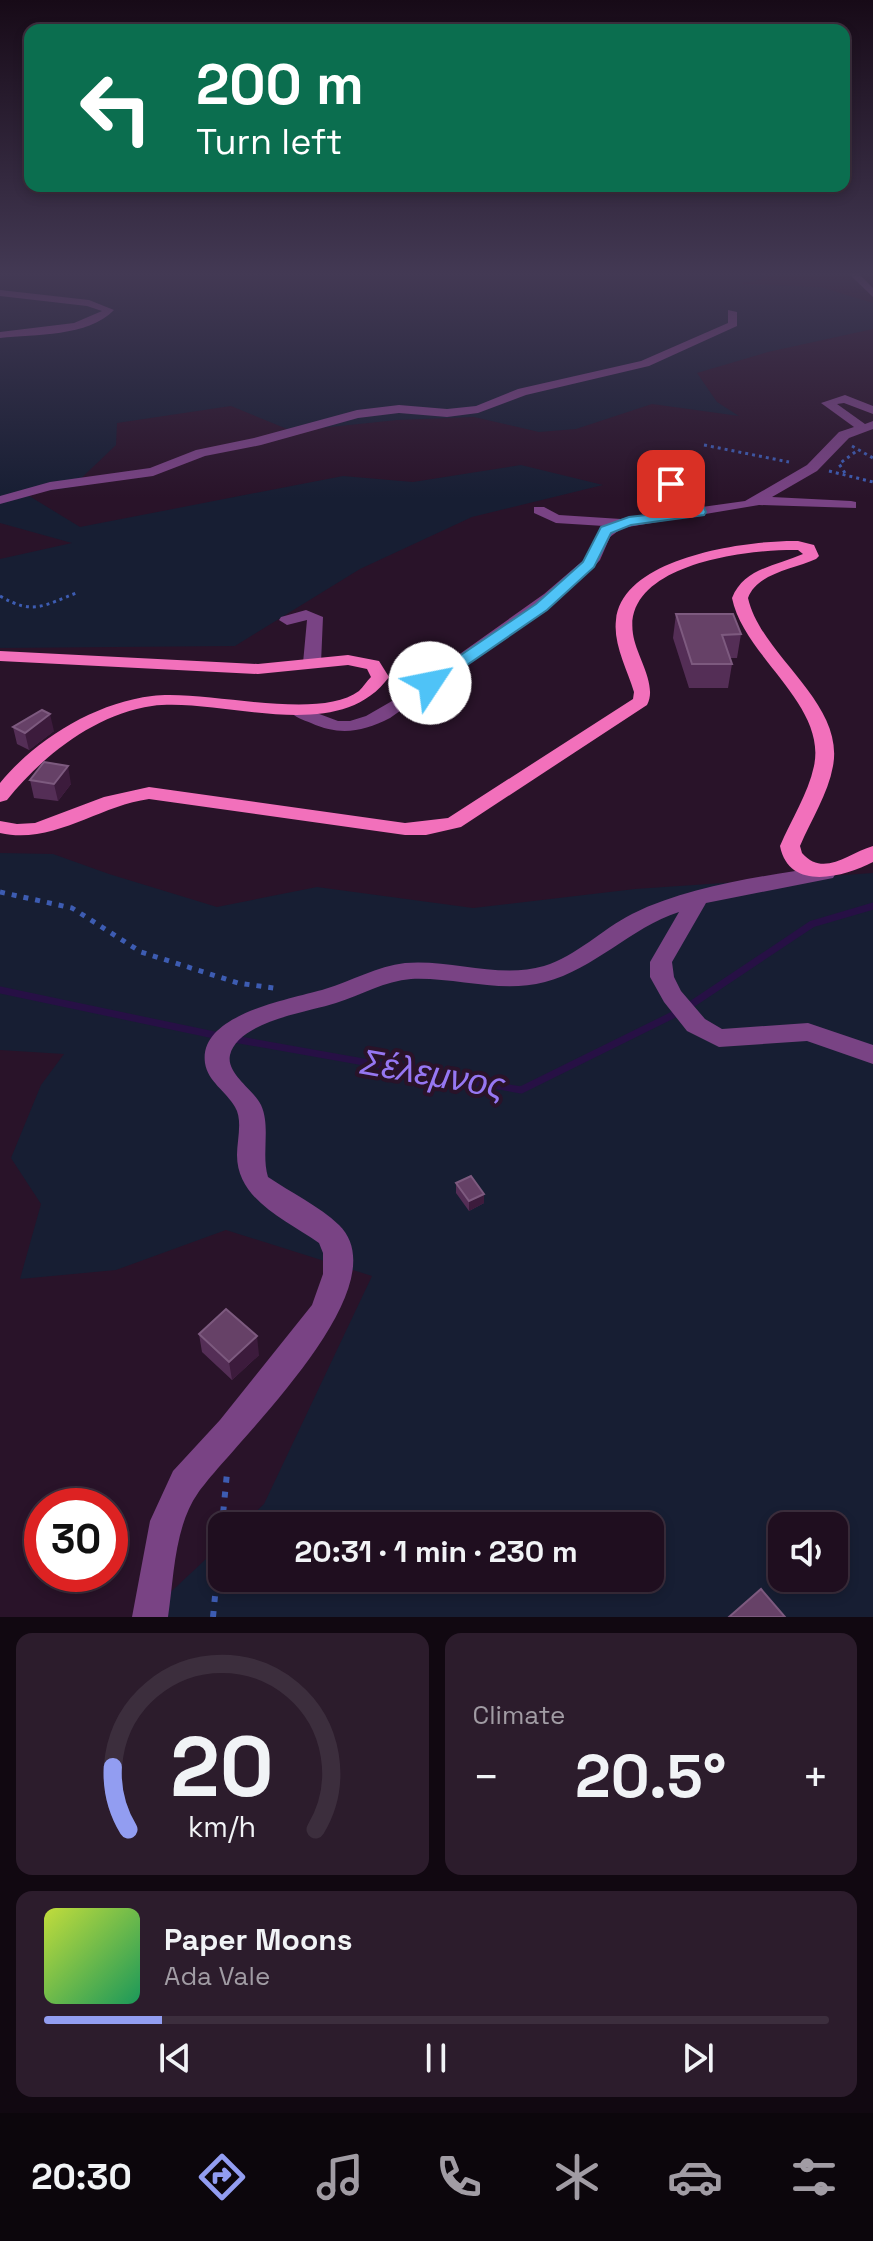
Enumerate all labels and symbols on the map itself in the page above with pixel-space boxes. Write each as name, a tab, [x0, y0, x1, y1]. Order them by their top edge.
pin	[637, 450, 705, 518]
position arrow	[388, 641, 472, 725]
water label: Σέλεμνος	[356, 1038, 509, 1109]
speed limit sign: 30	[24, 1488, 128, 1592]

